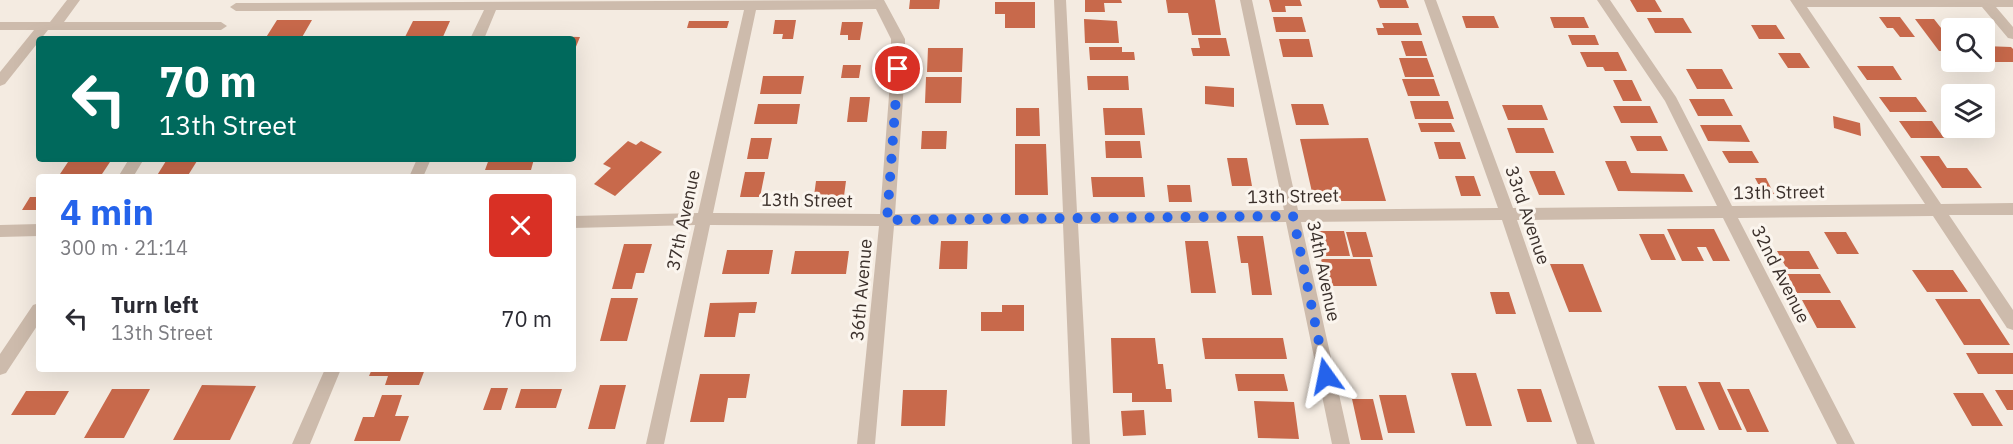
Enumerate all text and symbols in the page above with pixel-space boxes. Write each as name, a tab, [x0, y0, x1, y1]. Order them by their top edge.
map controls	[1941, 18, 1995, 138]
button: search	[1941, 18, 1995, 72]
pin	[872, 43, 923, 94]
icon: arrive	[881, 52, 914, 85]
text: 70 m	[159, 54, 257, 109]
icon: left	[60, 60, 138, 138]
button: layers	[1941, 84, 1995, 138]
text: 13th Street	[159, 107, 297, 142]
street label: 33rd Avenue	[1500, 163, 1556, 267]
street label: 37th Avenue	[661, 167, 705, 273]
street label: 13th Street	[1733, 180, 1825, 204]
street label: 13th Street	[1247, 184, 1339, 208]
text: 4 min	[60, 188, 154, 235]
street label: 13th Street	[761, 188, 853, 212]
button: close	[489, 194, 552, 257]
street label: 34th Avenue	[1302, 218, 1346, 324]
street label: 32nd Avenue	[1747, 221, 1815, 327]
text: 300 m · 21:14	[60, 234, 188, 261]
street label: 36th Avenue	[845, 238, 877, 342]
text: Turn left	[111, 290, 199, 319]
icon: left	[60, 302, 93, 335]
text: 70 m	[501, 304, 552, 333]
text: 13th Street	[111, 319, 213, 346]
position arrow	[1294, 344, 1358, 408]

